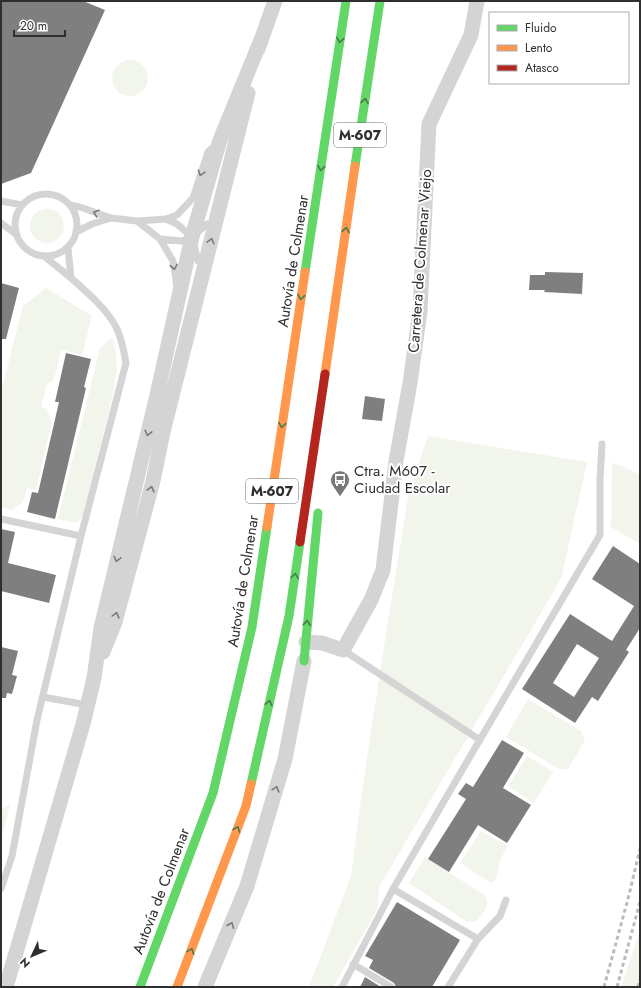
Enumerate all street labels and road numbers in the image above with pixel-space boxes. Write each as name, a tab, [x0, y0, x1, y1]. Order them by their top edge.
road number: M-607	[334, 123, 386, 147]
street label: Carretera de Colmenar Viejo	[403, 169, 437, 353]
street label: Autovía de Colmenar	[272, 192, 314, 329]
road number: M-607	[246, 479, 298, 503]
street label: Autovía de Colmenar	[222, 512, 264, 649]
street label: Autovía de Colmenar	[127, 824, 196, 957]

